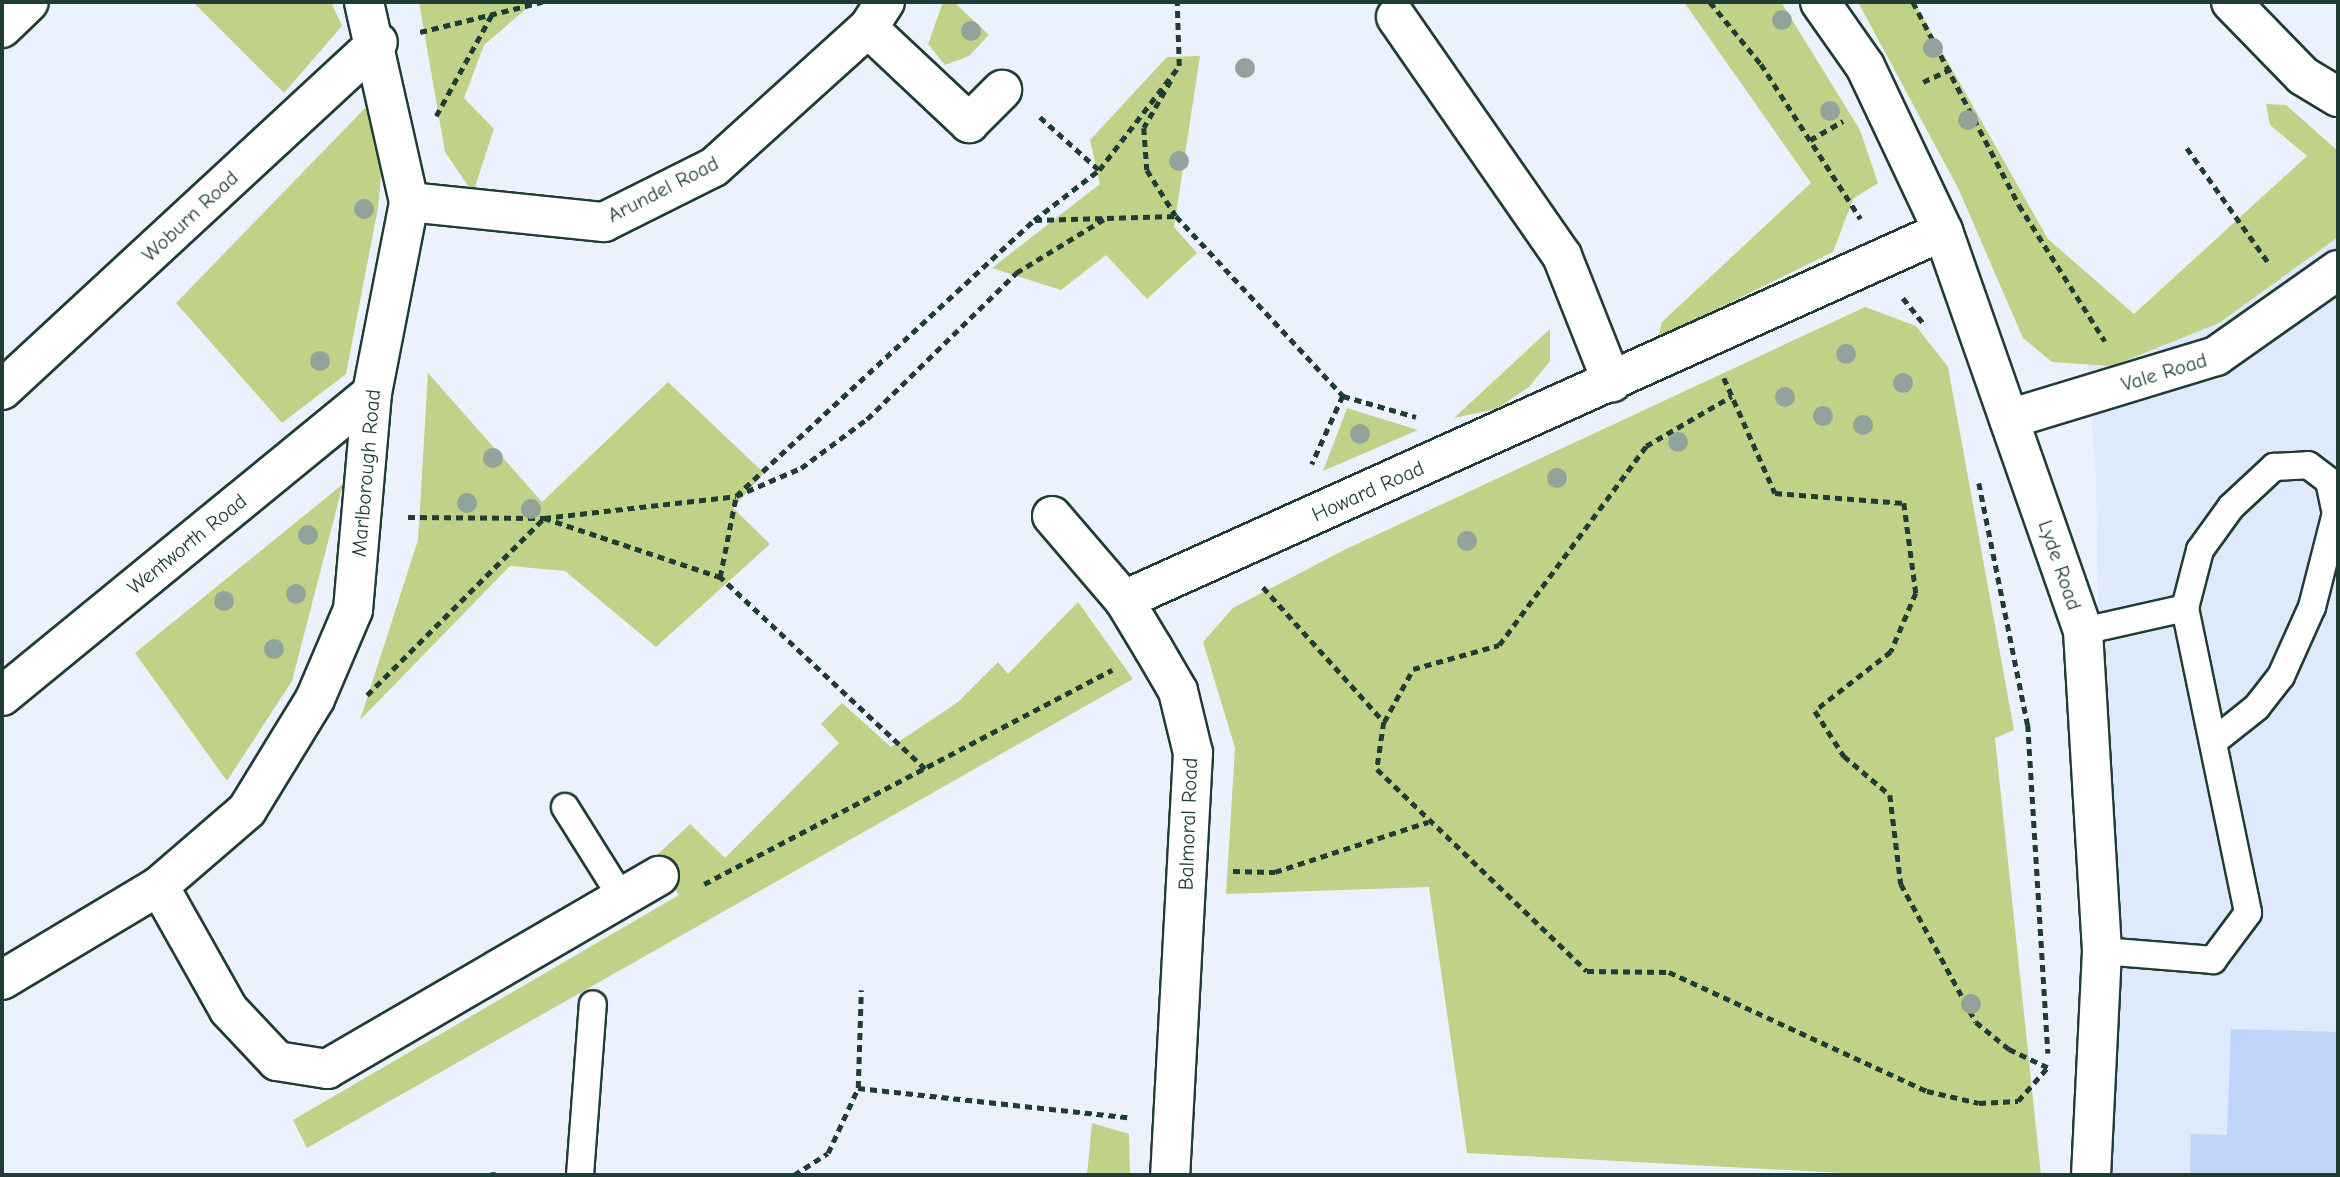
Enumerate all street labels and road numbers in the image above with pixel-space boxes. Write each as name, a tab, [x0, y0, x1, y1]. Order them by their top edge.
street label: Arundel Road	[603, 150, 723, 228]
street label: Woburn Road	[137, 165, 243, 267]
street label: Vale Road	[2118, 347, 2210, 397]
street label: Marlborough Road	[346, 388, 386, 558]
street label: Howard Road	[1308, 455, 1428, 527]
street label: Wentworth Road	[122, 488, 252, 600]
street label: Lyde Road	[2033, 517, 2087, 613]
street label: Balmoral Road	[1173, 757, 1203, 891]

